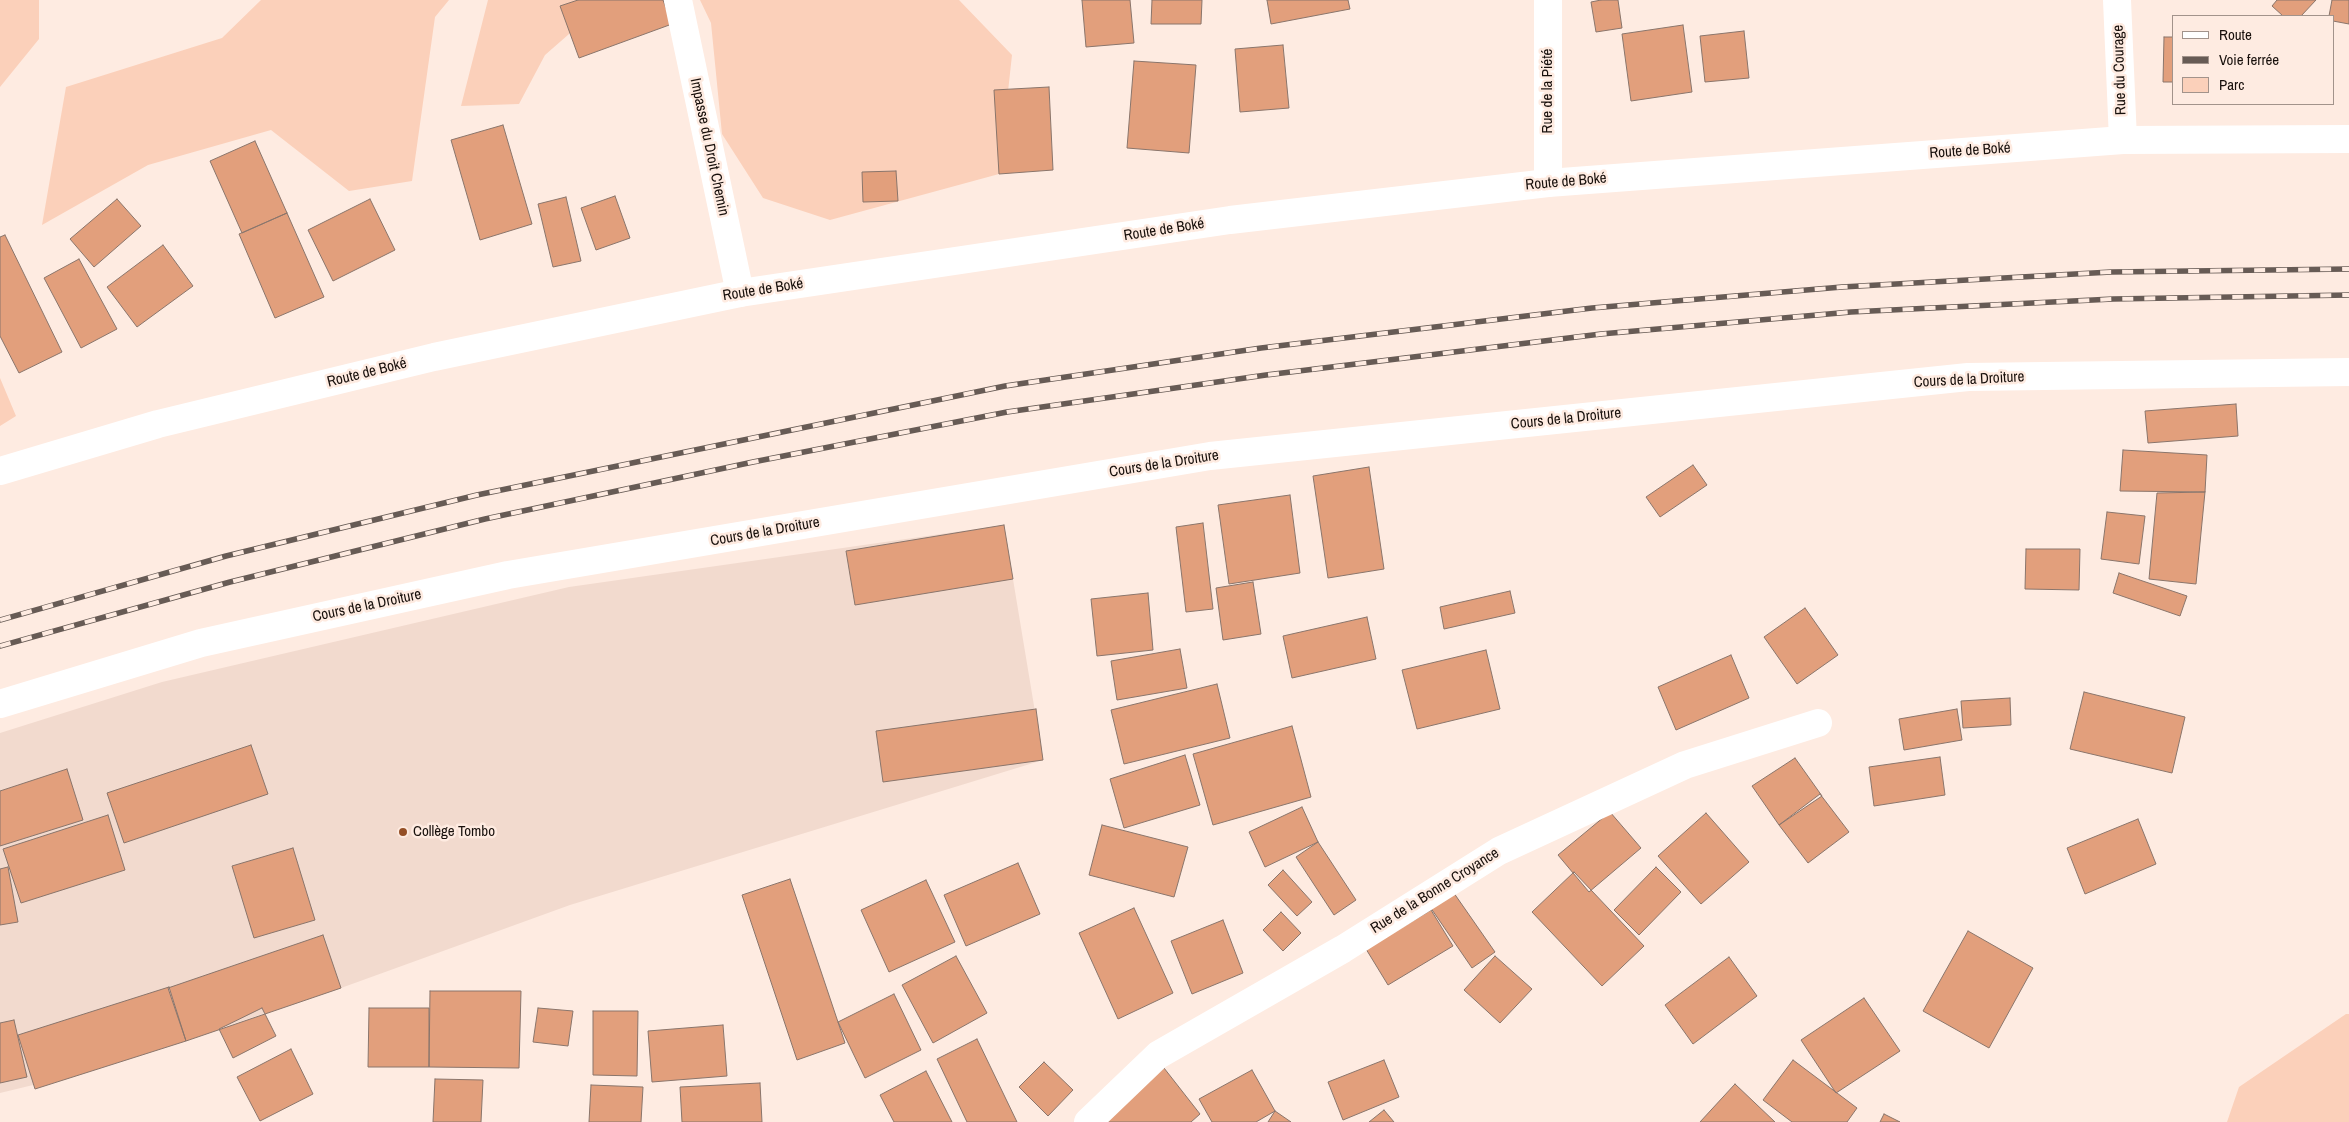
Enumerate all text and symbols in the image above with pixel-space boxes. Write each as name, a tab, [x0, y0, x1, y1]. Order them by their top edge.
legend	[2172, 15, 2334, 105]
text: Route	[2219, 24, 2252, 45]
street label: Rue du Courage	[2109, 25, 2131, 115]
street label: Rue de la Piété	[1539, 49, 1557, 133]
text: Voie ferrée	[2219, 49, 2279, 70]
text: Parc	[2219, 74, 2244, 95]
street label: Impasse du Droit Chemin	[686, 77, 732, 217]
street label: Route de Boké	[1929, 139, 2011, 163]
street label: Route de Boké	[1525, 169, 1607, 195]
street label: Route de Boké	[1122, 215, 1206, 245]
street label: Route de Boké	[721, 275, 805, 305]
street label: Route de Boké	[325, 354, 409, 392]
street label: Cours de la Droiture	[1913, 368, 2025, 392]
street label: Cours de la Droiture	[1510, 404, 1622, 434]
street label: Cours de la Droiture	[1108, 446, 1220, 482]
street label: Cours de la Droiture	[709, 514, 821, 550]
street label: Cours de la Droiture	[311, 586, 423, 626]
place label: Collège Tombo	[413, 823, 495, 841]
marker: Collège Tombo	[397, 826, 409, 838]
street label: Rue de la Bonne Croyance	[1368, 844, 1502, 938]

